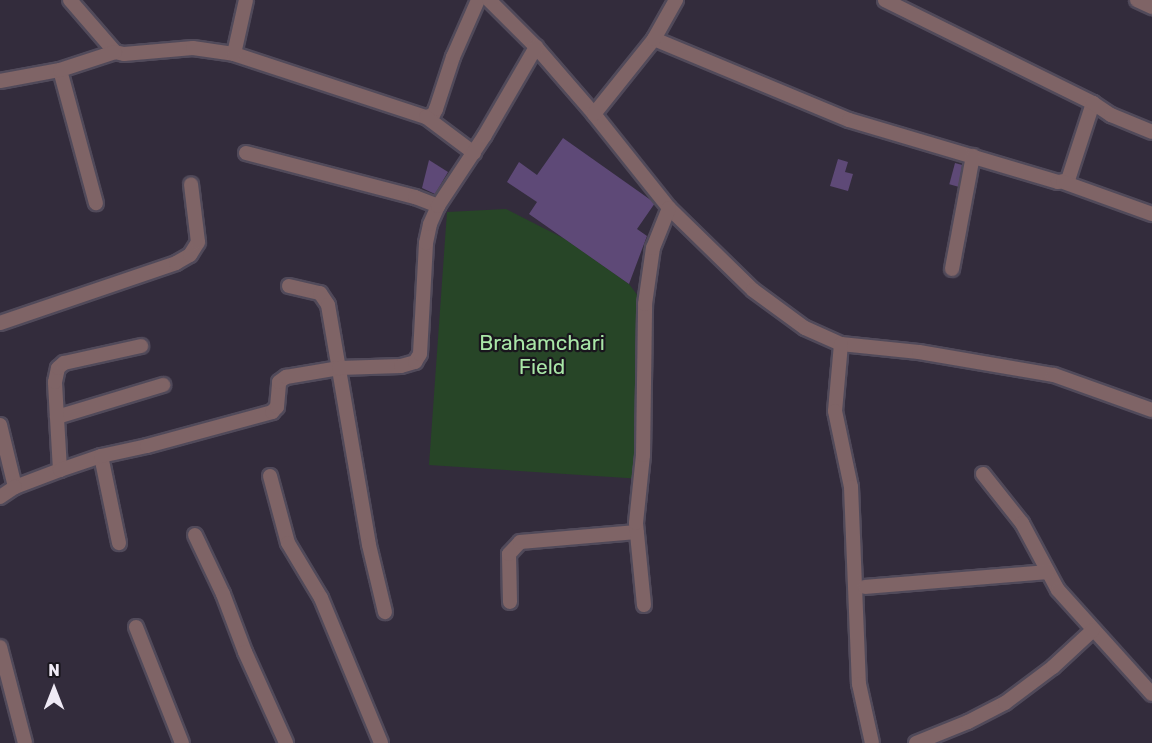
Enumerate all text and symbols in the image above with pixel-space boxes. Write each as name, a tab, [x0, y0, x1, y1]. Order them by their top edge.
park label: Brahamchari Field	[479, 330, 605, 380]
north arrow	[24, 659, 84, 719]
text: N	[48, 661, 60, 680]

